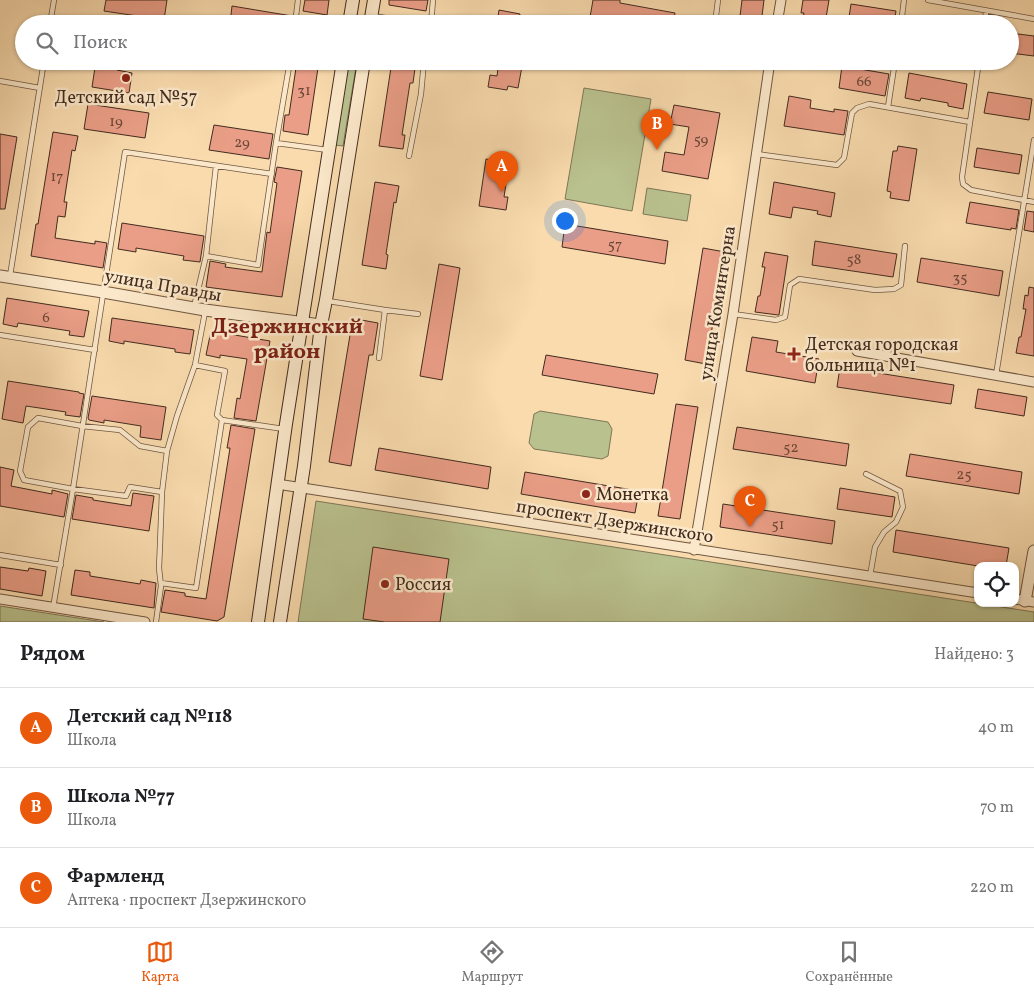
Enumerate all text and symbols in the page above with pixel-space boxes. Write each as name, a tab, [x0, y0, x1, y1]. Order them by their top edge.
search box	[15, 15, 1019, 70]
icon: search	[33, 29, 61, 57]
text: Поиск	[73, 30, 127, 56]
marker: Детский сад №57	[120, 72, 132, 84]
house number: 66	[856, 72, 872, 93]
house number: 31	[297, 81, 311, 102]
place label: Детский сад №57	[55, 86, 197, 111]
pin: B	[641, 109, 673, 150]
house number: 19	[109, 112, 123, 133]
house number: 59	[694, 130, 709, 151]
house number: 29	[234, 133, 250, 154]
pin: A	[486, 151, 518, 192]
house number: 17	[50, 167, 64, 188]
your location	[552, 208, 578, 234]
street label: улица Коминтерна	[694, 224, 743, 382]
house number: 57	[608, 235, 622, 256]
house number: 58	[847, 250, 861, 271]
street label: улица Правды	[102, 264, 223, 309]
house number: 35	[953, 268, 967, 289]
house number: 6	[42, 308, 50, 329]
district label: Дзержинский район	[211, 312, 363, 368]
place label: Детская городская больница №1	[805, 333, 958, 379]
marker: Детская городская больница №1	[787, 347, 801, 361]
house number: 52	[783, 438, 799, 459]
house number: 25	[956, 465, 972, 486]
place label: Монетка	[596, 483, 669, 508]
pin: C	[734, 486, 766, 527]
marker: Монетка	[580, 488, 592, 500]
street label: проспект Дзержинского	[514, 495, 715, 550]
house number: 51	[771, 515, 785, 536]
map controls	[974, 562, 1019, 607]
button: locate	[974, 562, 1019, 607]
place label: Россия	[395, 573, 451, 598]
marker: Россия	[379, 578, 391, 590]
text: Рядом	[20, 640, 85, 669]
text: Найдено: 3	[934, 644, 1014, 666]
text: Детский сад №118	[67, 704, 232, 730]
text: A	[30, 717, 42, 739]
text: 40 m	[978, 717, 1014, 739]
text: Школа	[67, 730, 117, 752]
text: Школа №77	[67, 784, 175, 810]
text: B	[31, 797, 41, 819]
text: 70 m	[980, 797, 1014, 819]
text: Школа	[67, 810, 117, 832]
text: Фармленд	[67, 864, 165, 890]
text: C	[31, 877, 41, 899]
text: 220 m	[970, 877, 1014, 899]
text: Аптека · проспект Дзержинского	[67, 890, 306, 912]
tab: Карта	[141, 938, 179, 987]
tab: Маршрут	[461, 938, 523, 987]
tab: Сохранённые	[805, 938, 893, 987]

